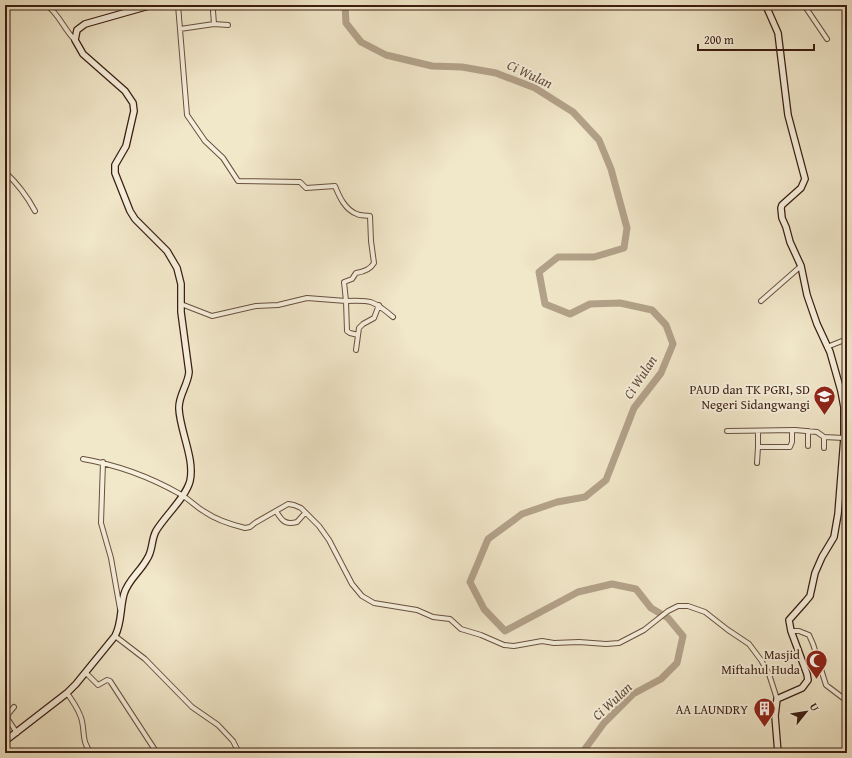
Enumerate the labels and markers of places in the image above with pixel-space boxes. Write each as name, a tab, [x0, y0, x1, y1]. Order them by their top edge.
place label: PAUD dan TK PGRI, SD Negeri Sidangwangi	[690, 380, 810, 414]
school or university icon: PAUD dan TK PGRI, SD Negeri Sidangwangi	[812, 383, 838, 416]
place label: Masjid Miftahul Huda	[721, 645, 801, 679]
mosque icon: Masjid Miftahul Huda	[803, 648, 829, 681]
building icon: AA LAUNDRY	[751, 696, 777, 729]
place label: AA LAUNDRY	[675, 700, 748, 719]

